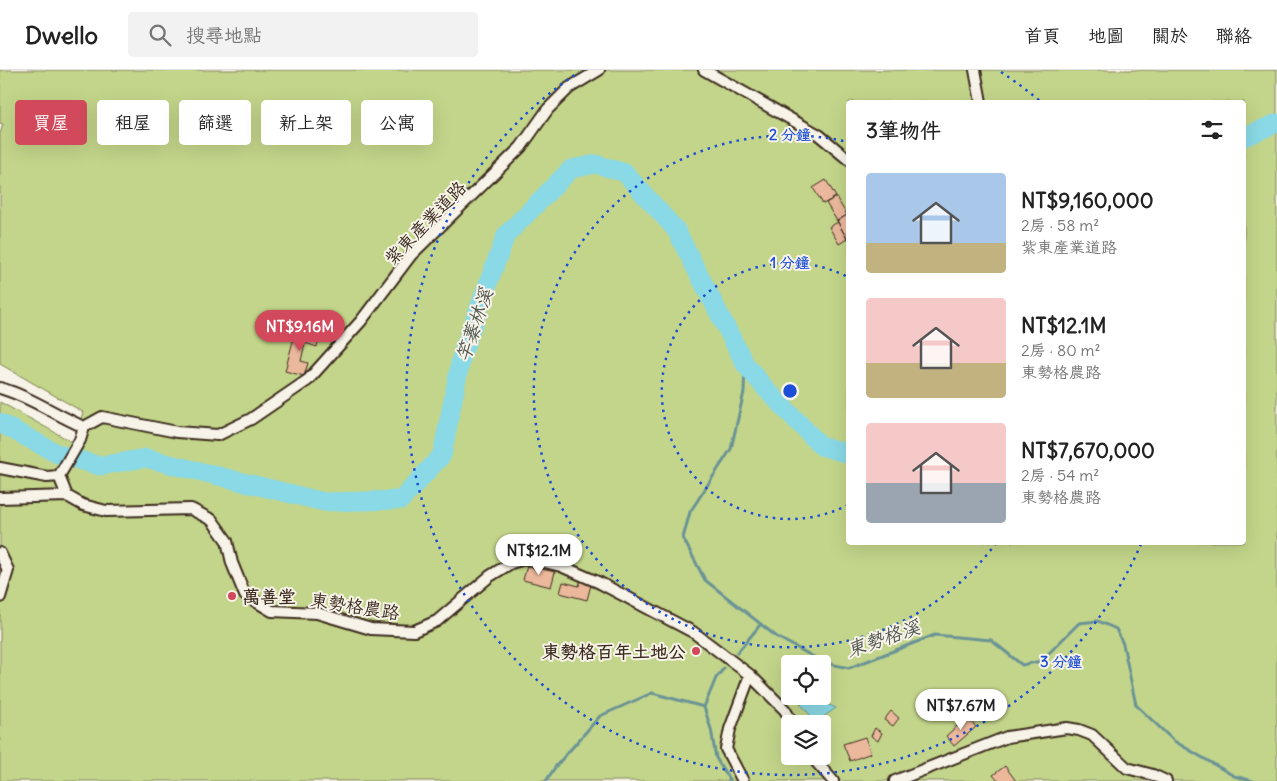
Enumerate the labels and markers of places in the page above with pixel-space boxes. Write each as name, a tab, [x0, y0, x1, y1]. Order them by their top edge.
pin: NT$9.16M	[248, 310, 352, 352]
centre of rings	[781, 382, 799, 400]
pin: NT$12.1M	[487, 534, 591, 576]
place label: 萬善堂	[242, 585, 296, 608]
marker: 萬善堂	[226, 590, 238, 602]
place label: 東勢格百年土地公	[542, 640, 686, 663]
marker: 東勢格百年土地公	[690, 645, 702, 657]
pin: NT$7.67M	[909, 688, 1013, 731]

